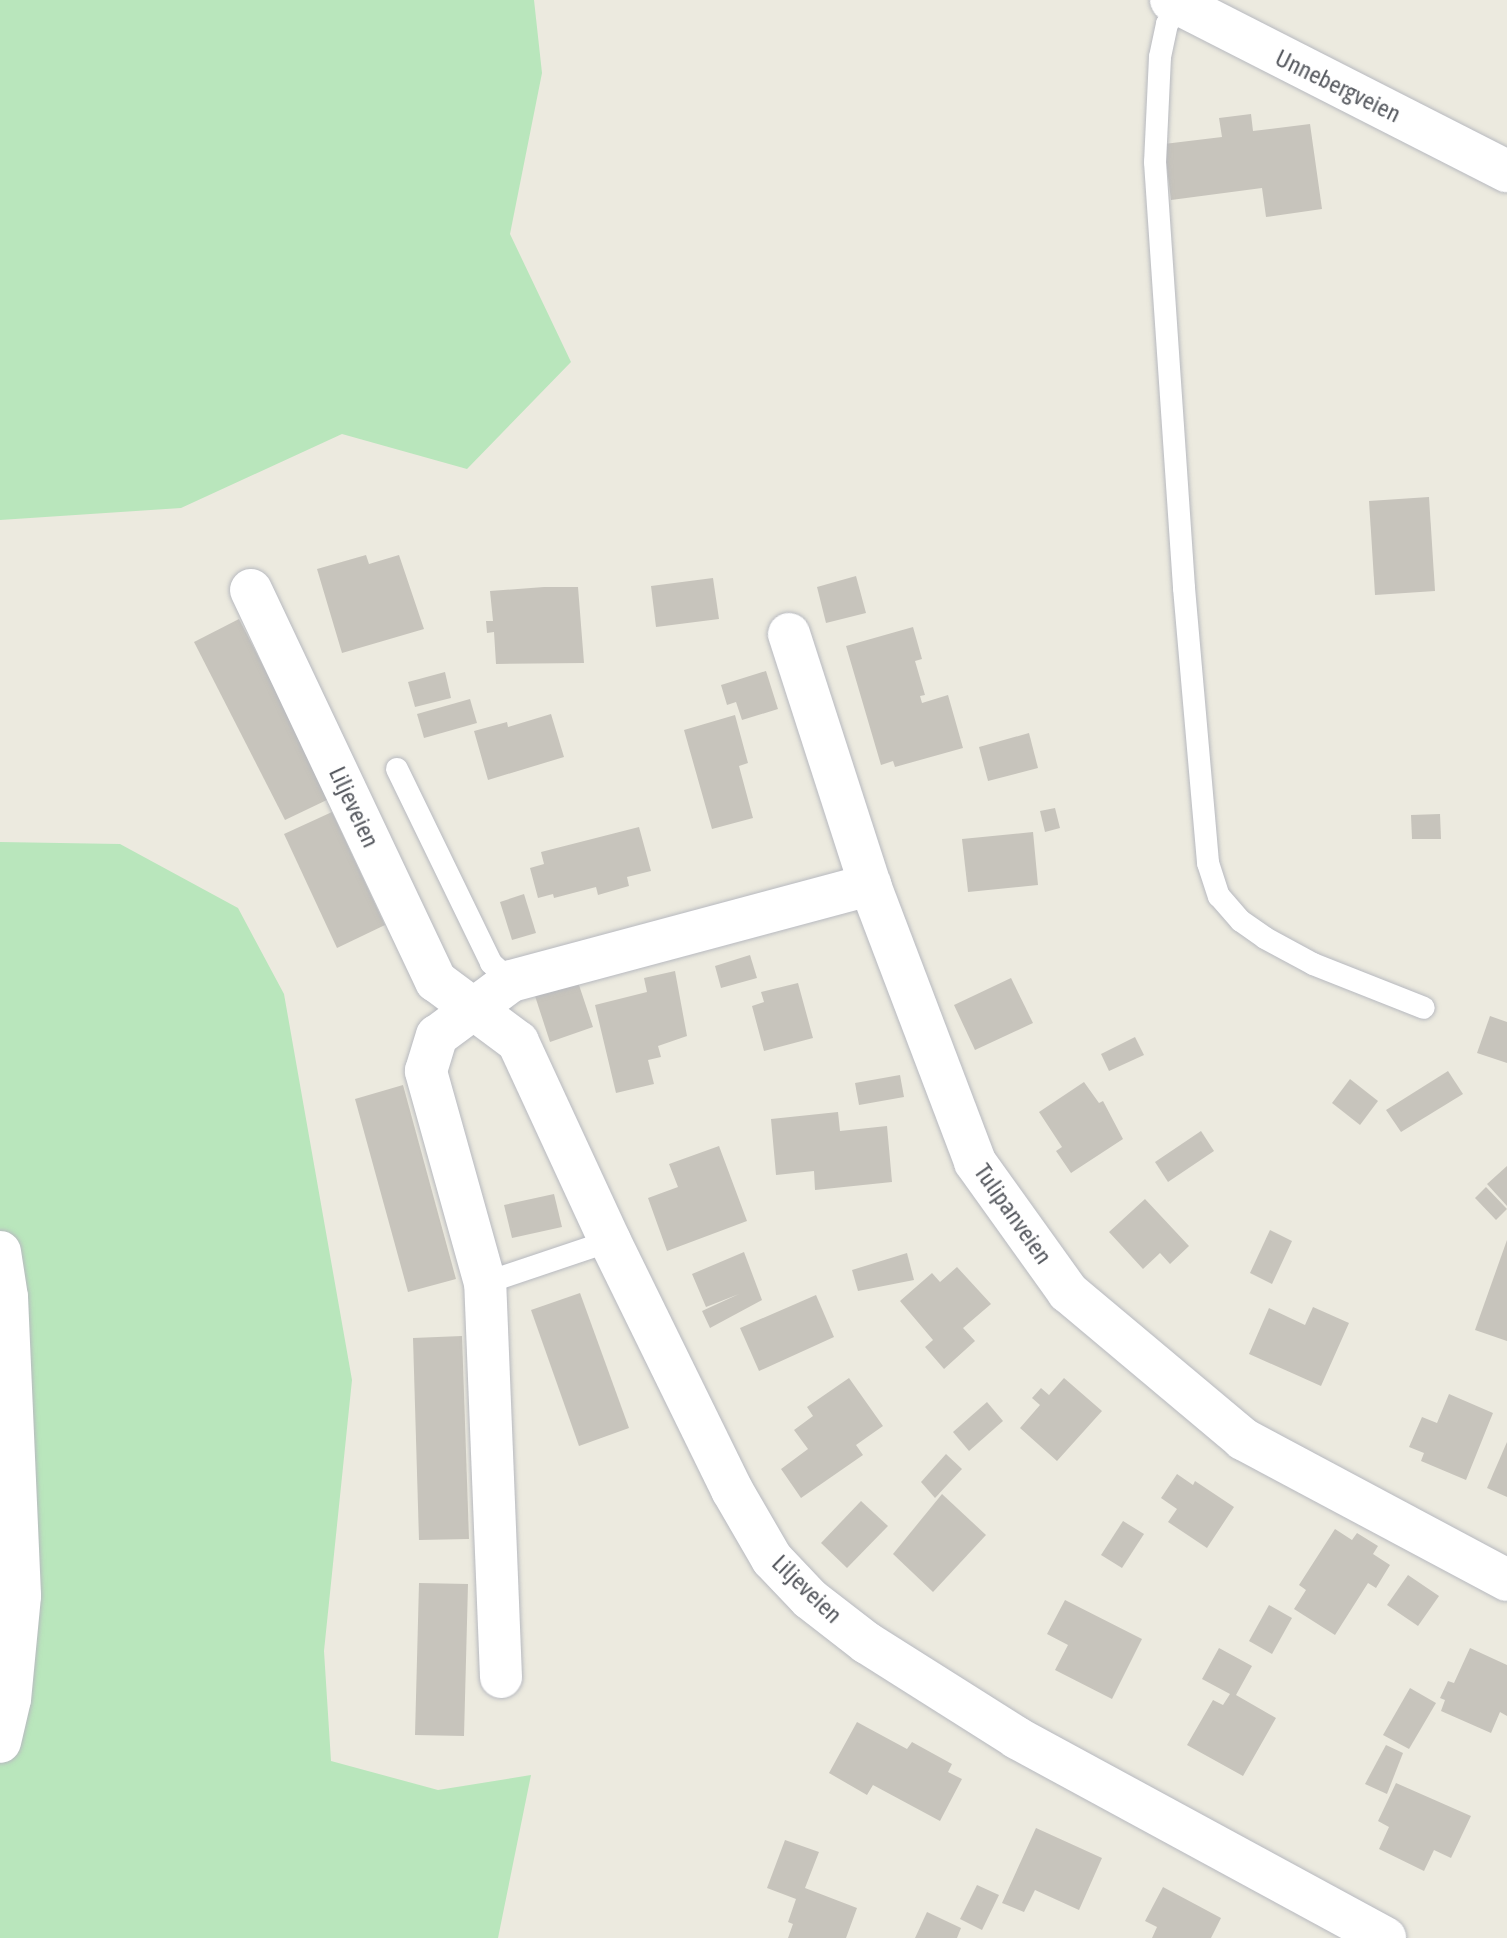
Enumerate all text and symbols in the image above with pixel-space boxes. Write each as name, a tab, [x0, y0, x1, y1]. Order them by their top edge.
street label: Unnebergveien	[1271, 43, 1405, 129]
street label: Liljeveien	[323, 762, 385, 852]
street label: Tulipanveien	[968, 1158, 1058, 1270]
street label: Liljeveien	[766, 1549, 848, 1629]

